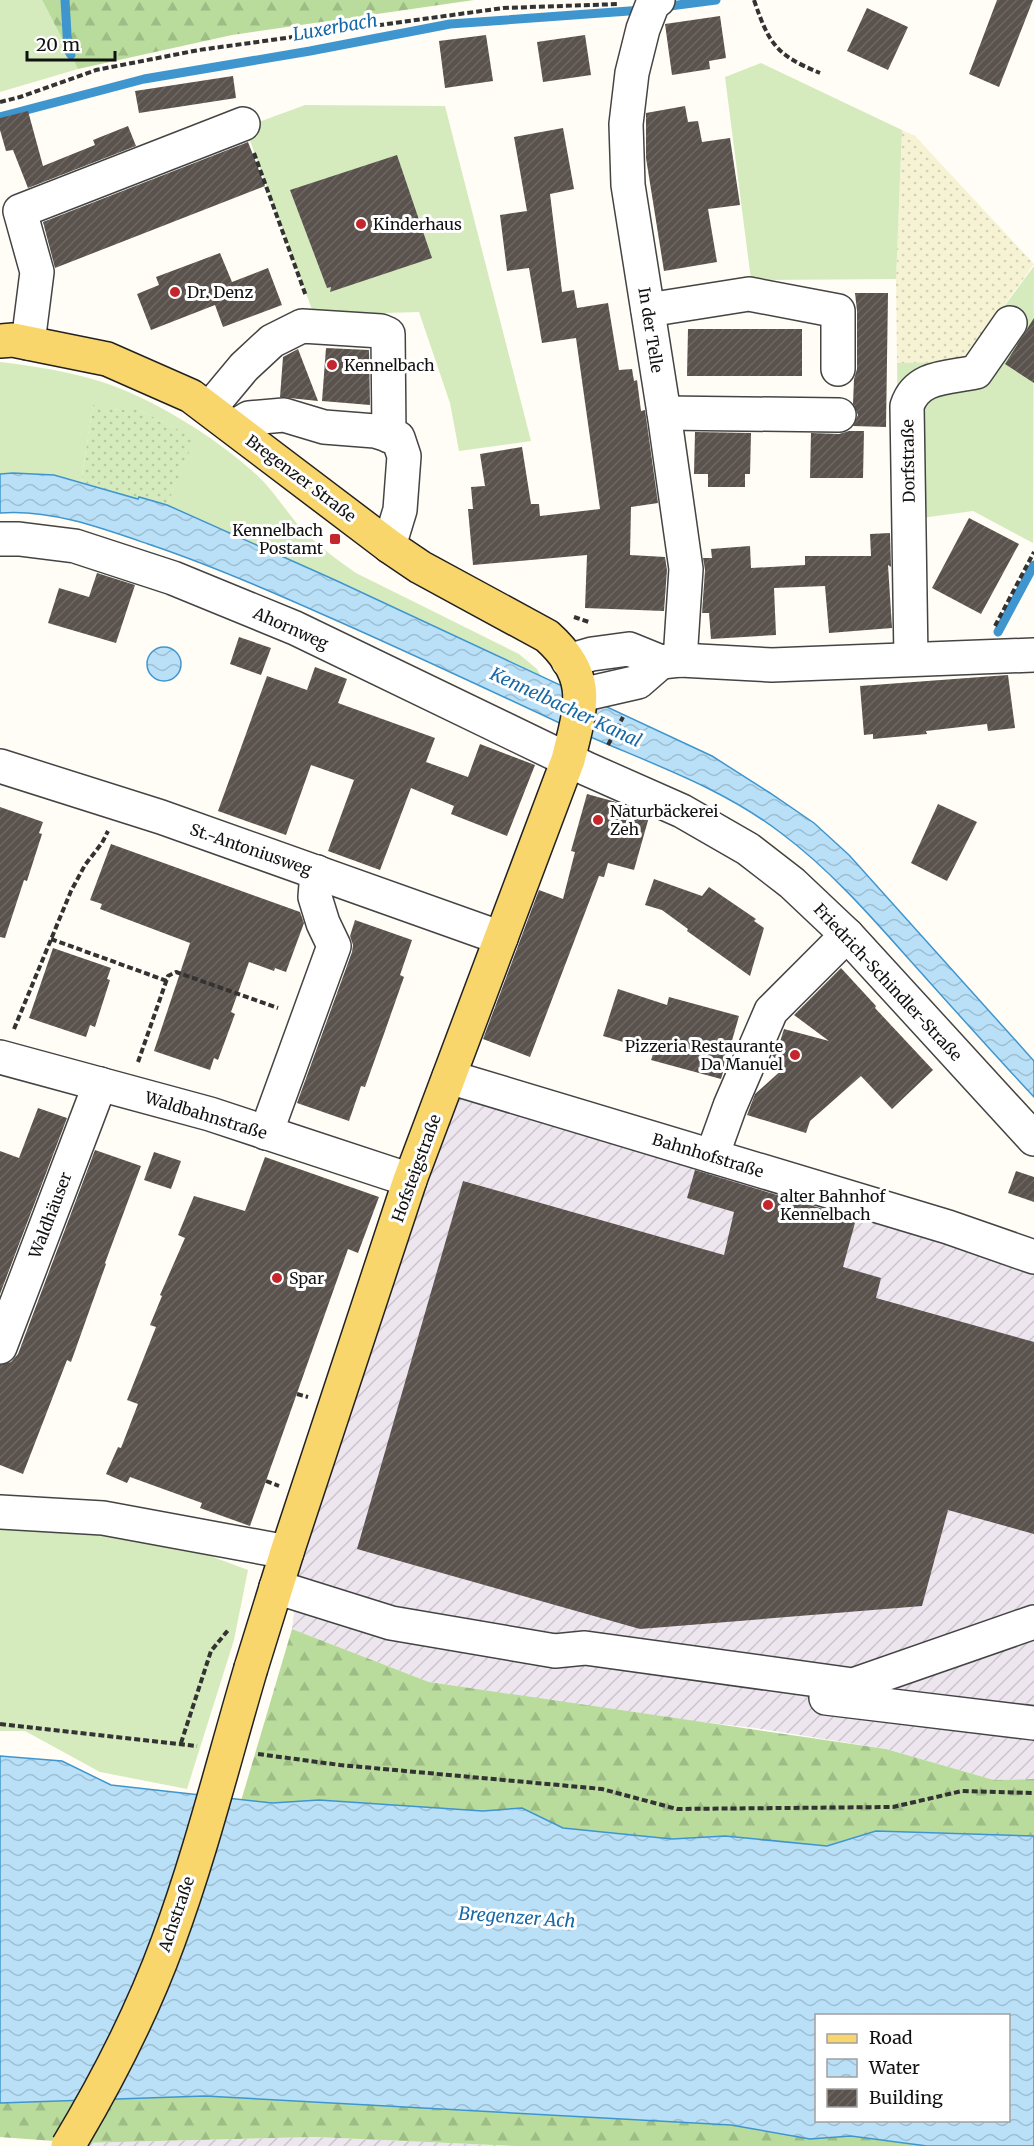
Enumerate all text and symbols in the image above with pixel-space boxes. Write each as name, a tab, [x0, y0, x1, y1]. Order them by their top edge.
water label: Luxerbach	[291, 8, 379, 46]
scale bar	[27, 24, 116, 62]
text: 20 m	[36, 33, 80, 56]
place label: Kinderhaus	[373, 214, 462, 234]
marker: Kinderhaus	[354, 217, 368, 231]
place label: Dr. Denz	[187, 282, 253, 302]
marker: Dr. Denz	[168, 285, 182, 299]
street label: In der Telle	[634, 286, 668, 374]
place label: Kennelbach	[344, 355, 435, 375]
marker: Kennelbach	[325, 358, 339, 372]
street label: Dorfstraße	[897, 419, 919, 503]
street label: Bregenzer Straße	[242, 430, 360, 526]
place label: Kennelbach Postamt	[232, 520, 324, 558]
marker: Kennelbach Postamt	[328, 532, 342, 546]
street label: Ahornweg	[249, 602, 332, 654]
water label: Kennelbacher Kanal	[486, 661, 645, 752]
place label: Naturbäckerei Zeh	[610, 801, 718, 839]
marker: Naturbäckerei Zeh	[591, 813, 605, 827]
street label: St.-Antoniusweg	[187, 819, 315, 879]
street label: Friedrich-Schindler-Straße	[810, 899, 966, 1065]
place label: Pizzeria Restaurante Da Manuel	[625, 1036, 783, 1074]
marker: Pizzeria Restaurante Da Manuel	[788, 1048, 802, 1062]
street label: Waldbahnstraße	[141, 1087, 270, 1143]
street label: Hofsteigstraße	[387, 1111, 445, 1225]
street label: Bahnhofstraße	[650, 1129, 766, 1181]
street label: Waldhäuser	[24, 1169, 76, 1262]
place label: alter Bahnhof Kennelbach	[780, 1186, 886, 1224]
marker: alter Bahnhof Kennelbach	[761, 1198, 775, 1212]
place label: Spar	[289, 1268, 324, 1288]
marker: Spar	[270, 1271, 284, 1285]
street label: Achstraße	[153, 1874, 198, 1955]
water label: Bregenzer Ach	[458, 1901, 576, 1933]
legend	[815, 2014, 1010, 2122]
text: Road	[869, 2026, 913, 2049]
text: Water	[868, 2056, 920, 2079]
text: Building	[869, 2086, 943, 2109]

